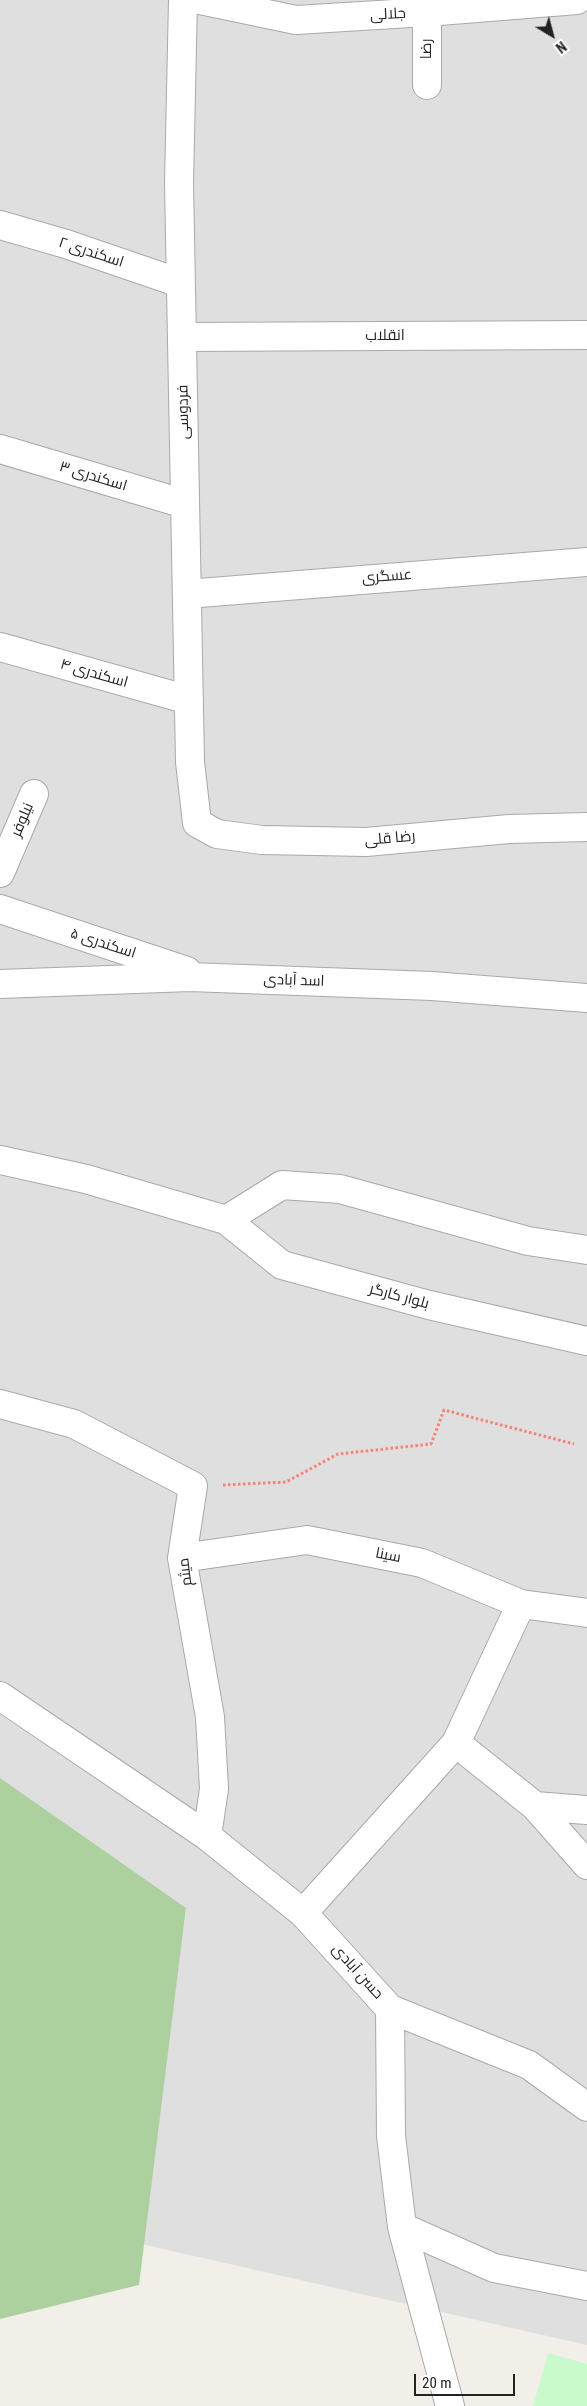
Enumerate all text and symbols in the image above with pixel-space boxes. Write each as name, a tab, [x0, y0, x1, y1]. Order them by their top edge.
street label: جلالی	[370, 5, 406, 25]
north arrow	[527, 10, 577, 60]
text: N	[553, 38, 569, 56]
street label: رضا	[418, 39, 436, 59]
street label: اسکندری ۲	[56, 234, 126, 272]
street label: انقلاب	[365, 327, 405, 345]
street label: فردوسی	[175, 385, 193, 439]
street label: اسکندری ۳	[57, 458, 129, 496]
street label: عسگری	[361, 566, 413, 588]
street label: اسکندری ۴	[58, 656, 130, 692]
street label: نیلوفر	[8, 800, 38, 840]
street label: رضا قلی	[364, 828, 416, 850]
street label: اسکندری ۵	[68, 925, 138, 963]
street label: اسد آبادی	[263, 971, 325, 991]
street label: بلوار کارگر	[367, 1280, 431, 1314]
street label: سینا	[374, 1545, 402, 1567]
street label: میثم	[175, 1557, 197, 1587]
street label: حسن آبادی	[328, 1941, 386, 2003]
scale bar	[417, 2364, 518, 2396]
text: 20 m	[422, 2374, 452, 2392]

